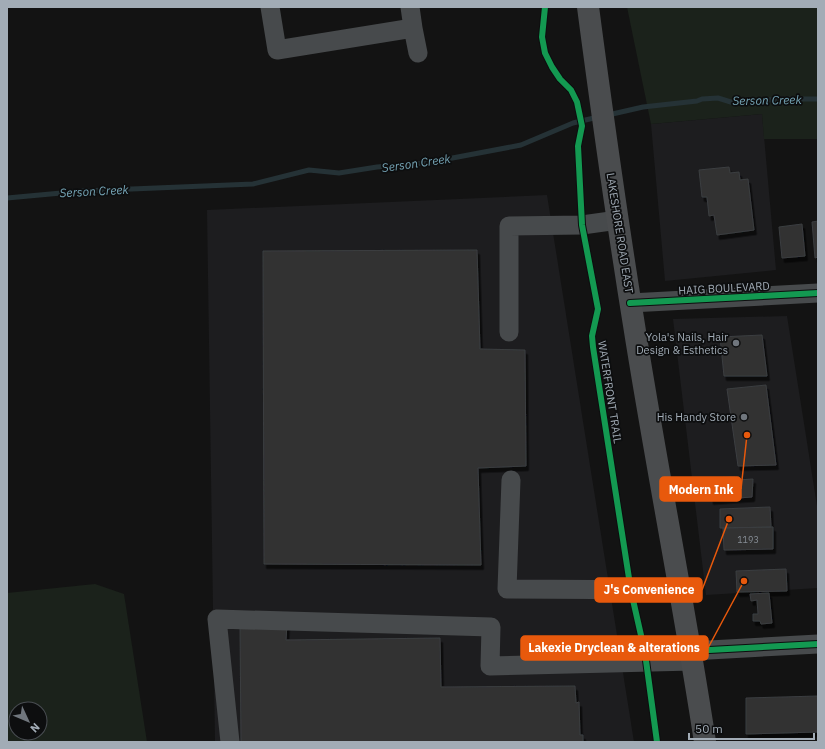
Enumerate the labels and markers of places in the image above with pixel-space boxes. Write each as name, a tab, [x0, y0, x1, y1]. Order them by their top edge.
place label: Yola's Nails, Hair Design & Esthetics	[636, 330, 728, 357]
marker: Yola's Nails, Hair Design & Esthetics	[731, 338, 741, 348]
place label: His Handy Store	[657, 410, 736, 424]
marker: His Handy Store	[739, 412, 749, 422]
callout: Modern Ink	[660, 477, 741, 501]
callout: J's Convenience	[595, 578, 702, 602]
callout: Lakexie Dryclean & alterations	[521, 636, 708, 660]

